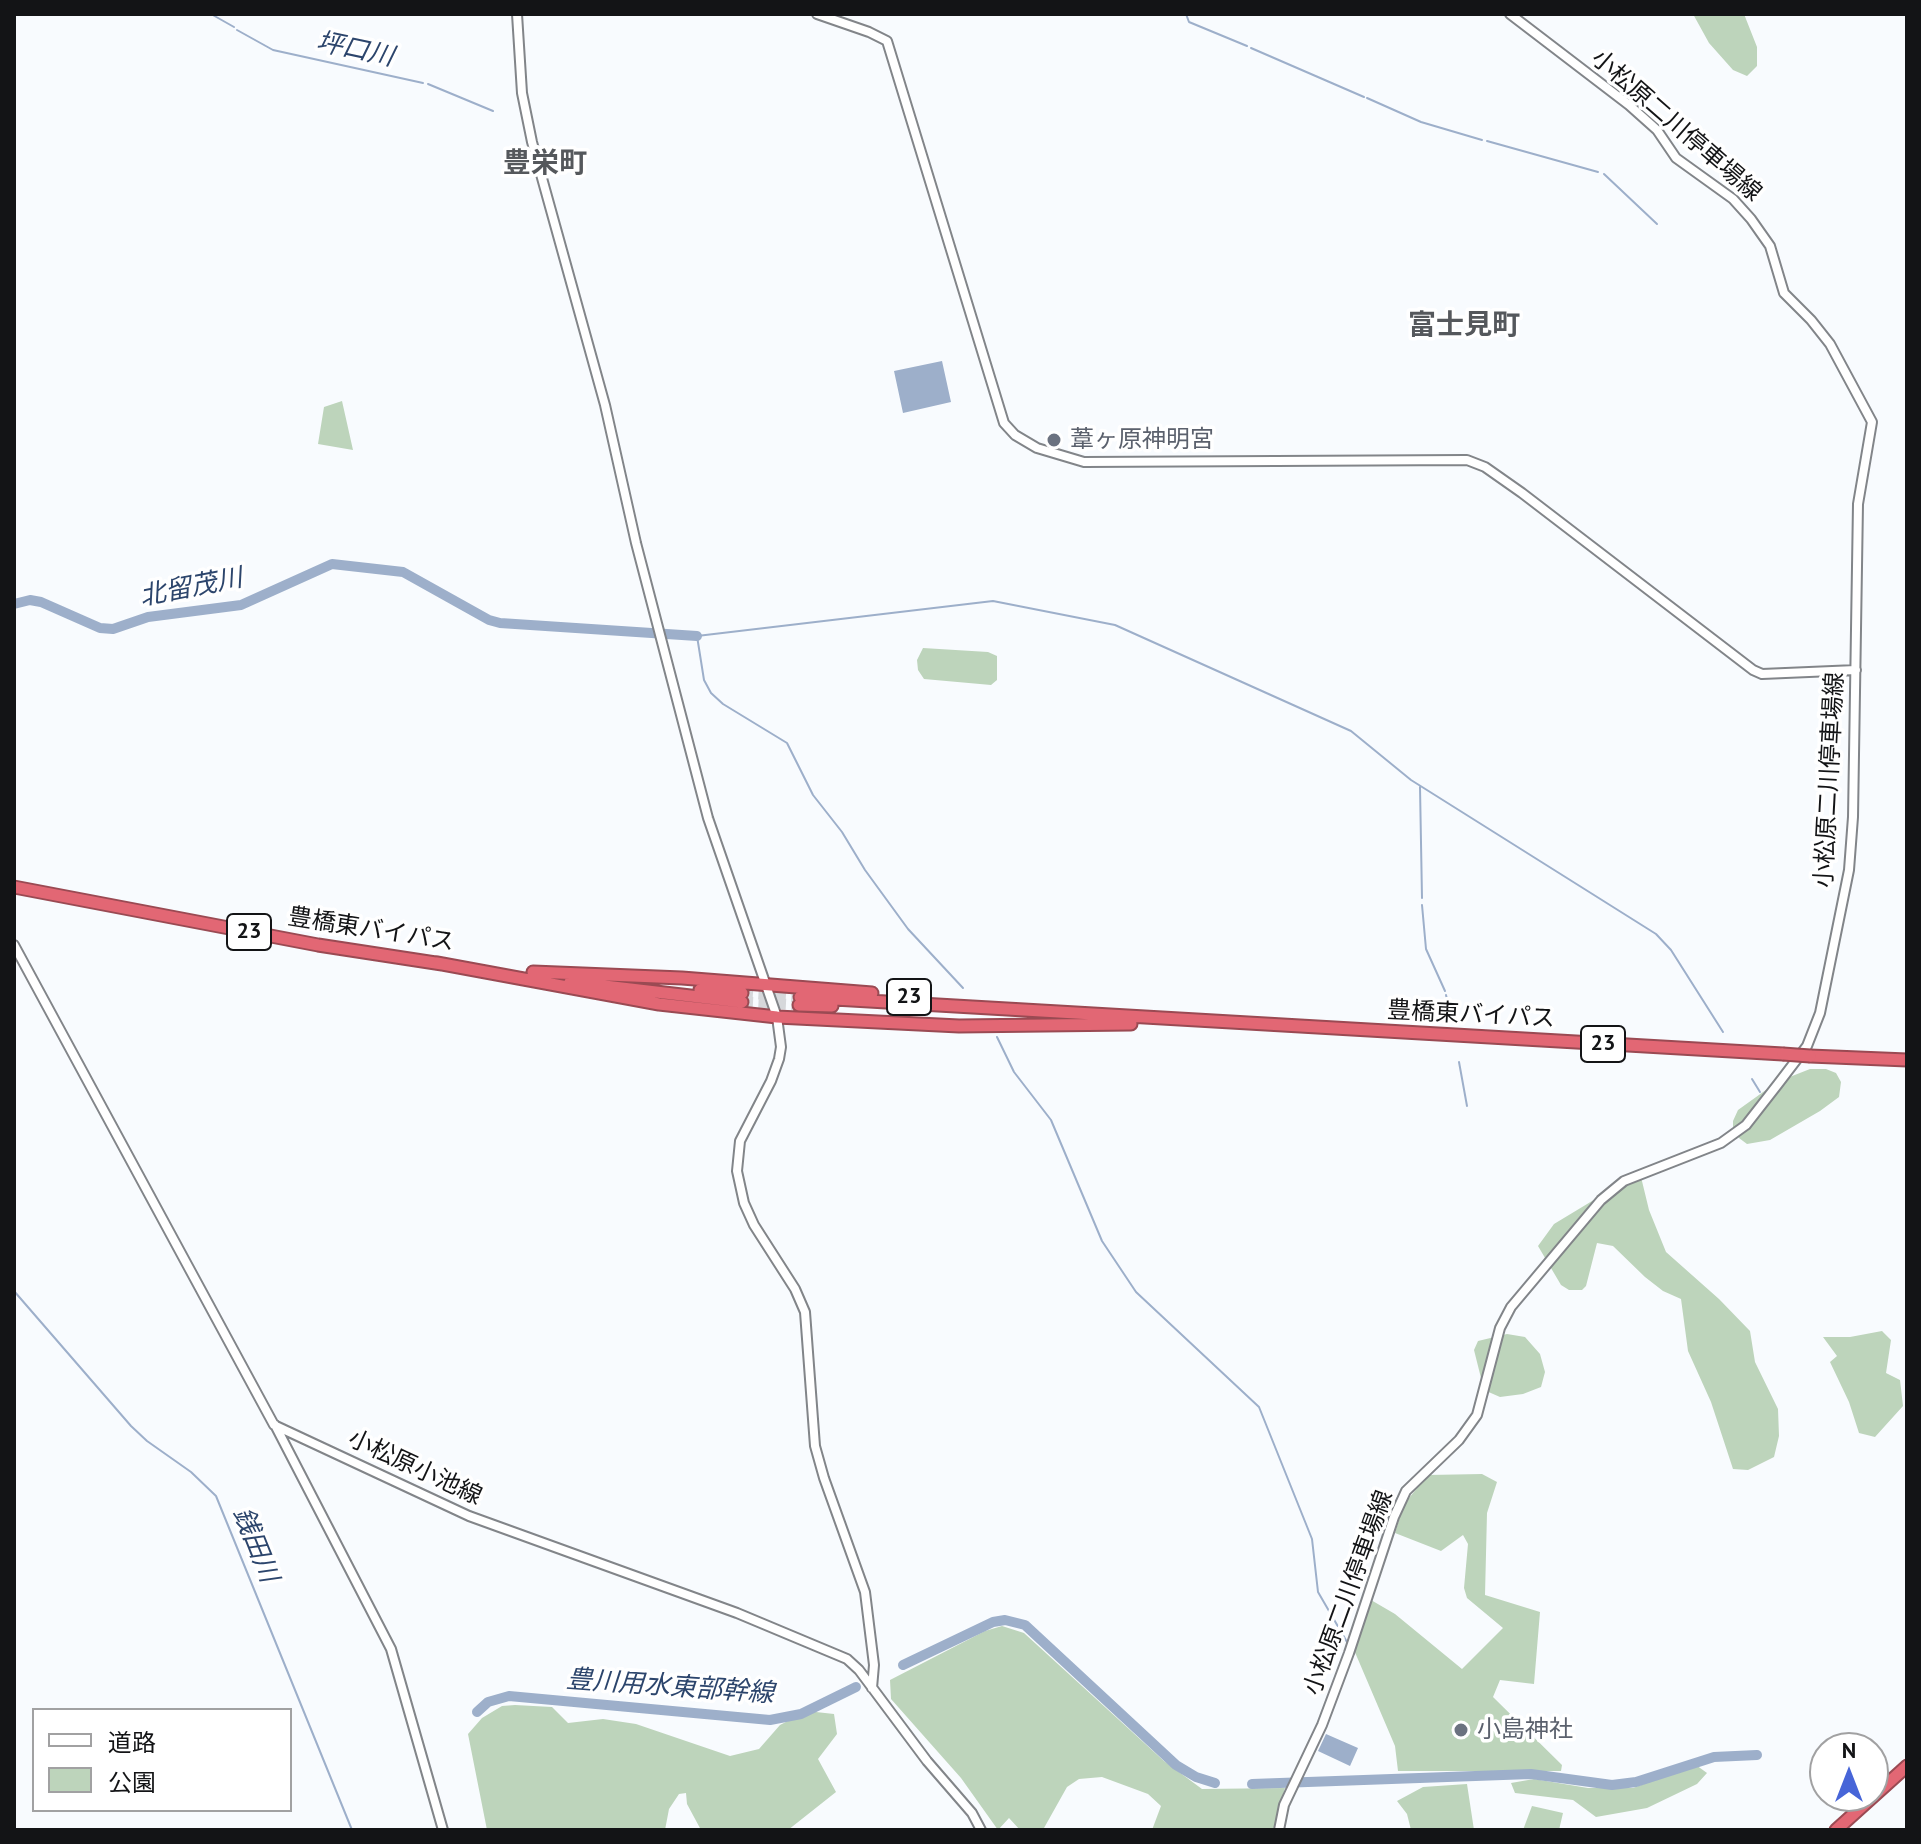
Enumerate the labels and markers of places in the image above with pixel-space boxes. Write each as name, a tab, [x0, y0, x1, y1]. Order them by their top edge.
place label: 葦ヶ原神明宮	[1070, 426, 1214, 454]
marker: 葦ヶ原神明宮	[1045, 431, 1063, 449]
place label: 小島神社	[1477, 1716, 1573, 1744]
marker: 小島神社	[1452, 1721, 1470, 1739]

